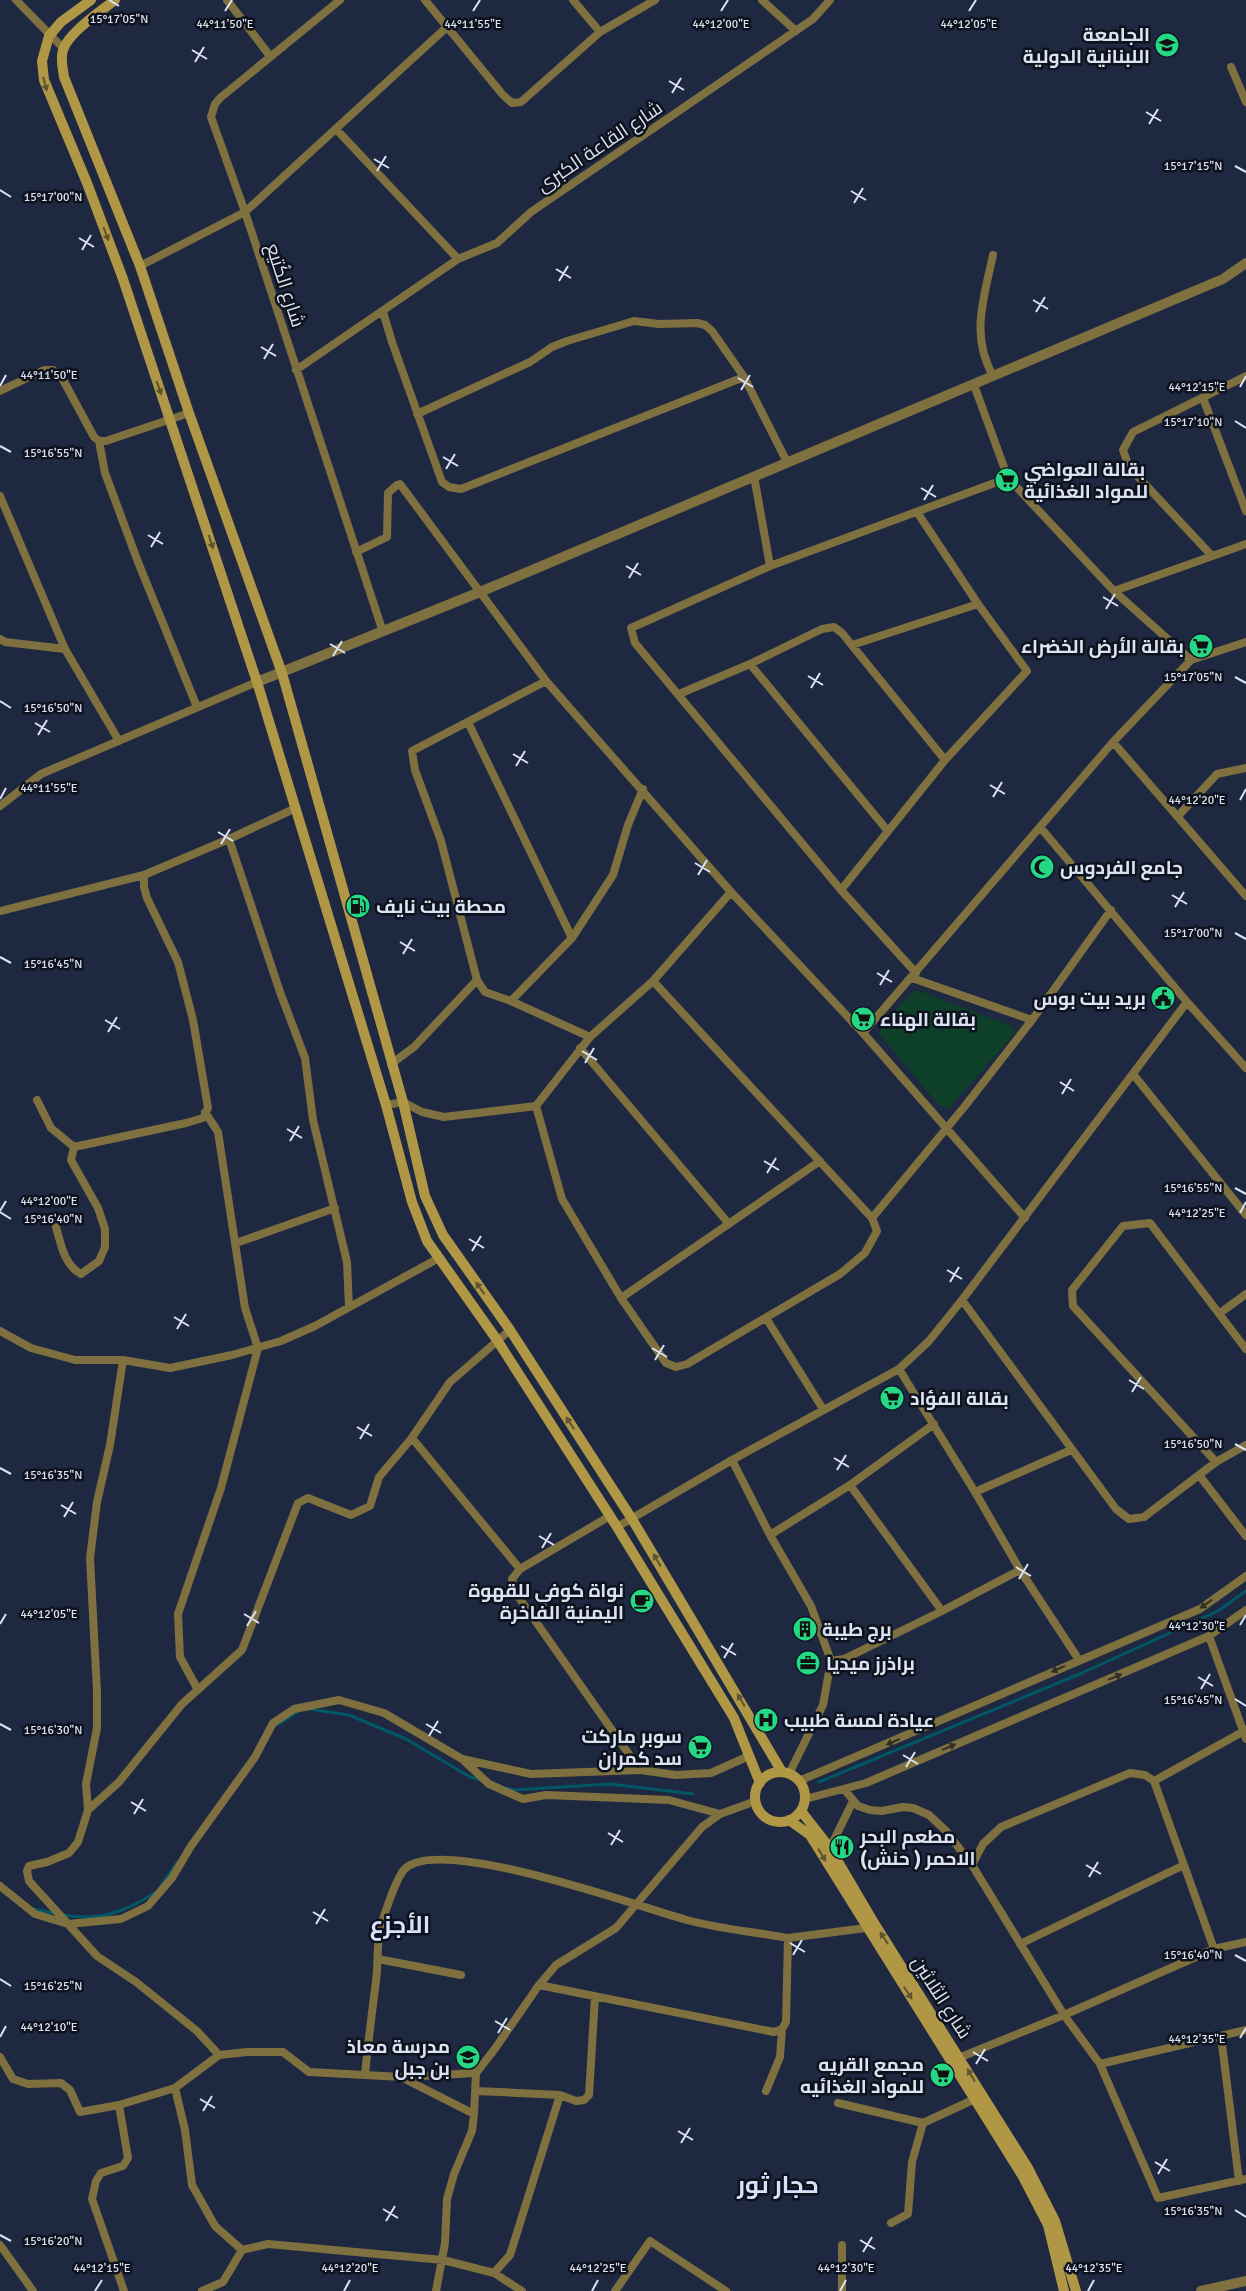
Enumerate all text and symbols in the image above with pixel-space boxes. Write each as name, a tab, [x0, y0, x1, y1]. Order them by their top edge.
text: 15°17'05"N	[90, 12, 148, 27]
text: 44°11'50"E	[196, 17, 254, 32]
text: 44°11'55"E	[444, 17, 502, 32]
text: 44°12'00"E	[692, 17, 750, 32]
text: 44°12'05"E	[940, 17, 998, 32]
place label: الجامعة اللبنانية الدولية	[1023, 23, 1150, 69]
school or university icon: الجامعة اللبنانية الدولية	[1154, 32, 1180, 58]
one-way arrow	[42, 76, 50, 91]
street label: شارع القاعة الكبرى	[532, 96, 668, 199]
text: 15°17'15"N	[1164, 159, 1222, 174]
text: 15°17'00"N	[24, 190, 82, 205]
one-way arrow	[103, 227, 110, 242]
street label: شارع الكُتيع	[259, 240, 310, 331]
text: 44°11'50"E	[20, 368, 78, 383]
one-way arrow	[156, 380, 164, 395]
text: 44°12'15"E	[1168, 380, 1226, 395]
text: 15°17'10"N	[1164, 415, 1222, 430]
text: 15°16'55"N	[24, 446, 82, 461]
place label: بقالة العواضي للمواد الغذائية	[1024, 458, 1148, 504]
supermarket icon: بقالة العواضي للمواد الغذائية	[994, 467, 1020, 493]
one-way arrow	[207, 535, 215, 550]
supermarket icon: بقالة الأرض الخضراء	[1188, 633, 1214, 659]
place label: بقالة الأرض الخضراء	[1021, 635, 1184, 659]
text: 15°17'05"N	[1164, 670, 1222, 685]
text: 15°16'50"N	[24, 701, 82, 716]
text: 44°11'55"E	[20, 781, 78, 796]
text: 44°12'20"E	[1168, 793, 1226, 808]
mosque icon: جامع الفردوس	[1029, 854, 1055, 880]
place label: جامع الفردوس	[1060, 856, 1183, 881]
fuel station icon: محطة بيت نايف	[345, 893, 371, 919]
place label: محطة بيت نايف	[376, 895, 506, 919]
text: 15°17'00"N	[1164, 926, 1222, 941]
text: 15°16'45"N	[24, 957, 82, 972]
public building icon: بريد بيت بوس	[1150, 985, 1176, 1011]
place label: بريد بيت بوس	[1034, 987, 1146, 1011]
supermarket icon: بقالة الهناء	[850, 1006, 876, 1032]
place label: بقالة الهناء	[880, 1008, 976, 1032]
text: 15°16'55"N	[1164, 1181, 1222, 1196]
text: 44°12'00"E	[20, 1194, 78, 1209]
text: 44°12'25"E	[1168, 1206, 1226, 1221]
text: 15°16'40"N	[24, 1212, 82, 1227]
one-way arrow	[475, 1281, 485, 1295]
supermarket icon: بقالة الفؤاد	[879, 1385, 905, 1411]
place label: بقالة الفؤاد	[910, 1387, 1009, 1411]
one-way arrow	[565, 1416, 575, 1430]
text: 15°16'50"N	[1164, 1437, 1222, 1452]
text: 15°16'35"N	[24, 1468, 82, 1483]
one-way arrow	[652, 1554, 661, 1567]
place label: نواة كوفي للقهوة اليمنية الفاخرة	[468, 1579, 624, 1625]
cafe icon: نواة كوفي للقهوة اليمنية الفاخرة	[629, 1588, 655, 1614]
one-way arrow	[1200, 1599, 1213, 1609]
text: 44°12'05"E	[20, 1607, 78, 1622]
building icon: برج طيبة	[792, 1616, 818, 1642]
place label: برج طيبة	[822, 1618, 892, 1643]
text: 44°12'30"E	[1168, 1619, 1226, 1634]
office icon: براذرز ميديا	[795, 1650, 821, 1676]
place label: براذرز ميديا	[826, 1652, 915, 1676]
one-way arrow	[1051, 1666, 1065, 1674]
one-way arrow	[1108, 1672, 1122, 1680]
one-way arrow	[736, 1693, 745, 1706]
text: 15°16'45"N	[1164, 1693, 1222, 1708]
hospital icon: عيادة لمسة طبيب	[753, 1707, 779, 1733]
place label: عيادة لمسة طبيب	[784, 1709, 934, 1733]
text: 15°16'30"N	[24, 1723, 82, 1738]
place label: سوبر ماركت سد كمران	[582, 1725, 682, 1771]
supermarket icon: سوبر ماركت سد كمران	[687, 1734, 713, 1760]
one-way arrow	[886, 1738, 900, 1746]
one-way arrow	[942, 1743, 957, 1751]
place label: مطعم البحر الاحمر ( حنش)	[859, 1825, 975, 1871]
restaurant icon: مطعم البحر الاحمر ( حنش)	[829, 1834, 855, 1860]
one-way arrow	[817, 1848, 826, 1862]
district label: الأجزع	[370, 1910, 430, 1941]
one-way arrow	[879, 1932, 888, 1945]
text: 15°16'40"N	[1164, 1948, 1222, 1963]
street label: شارع الثلاثين	[905, 1952, 977, 2044]
text: 15°16'25"N	[24, 1979, 82, 1994]
one-way arrow	[903, 1986, 913, 1999]
text: 44°12'10"E	[20, 2020, 78, 2035]
text: 44°12'35"E	[1168, 2032, 1226, 2047]
place label: مدرسة معاذ بن جبل	[347, 2035, 450, 2081]
school or university icon: مدرسة معاذ بن جبل	[455, 2044, 481, 2070]
place label: مجمع القريه للمواد الغذائيه	[800, 2053, 924, 2099]
supermarket icon: مجمع القريه للمواد الغذائيه	[929, 2062, 955, 2088]
one-way arrow	[967, 2069, 976, 2082]
district label: حجار ثور	[736, 2170, 819, 2200]
text: 15°16'35"N	[1164, 2204, 1222, 2219]
text: 15°16'20"N	[24, 2234, 82, 2249]
text: 44°12'15"E	[73, 2261, 131, 2276]
text: 44°12'20"E	[321, 2261, 379, 2276]
text: 44°12'25"E	[569, 2261, 627, 2276]
text: 44°12'30"E	[817, 2261, 875, 2276]
text: 44°12'35"E	[1065, 2261, 1123, 2276]

